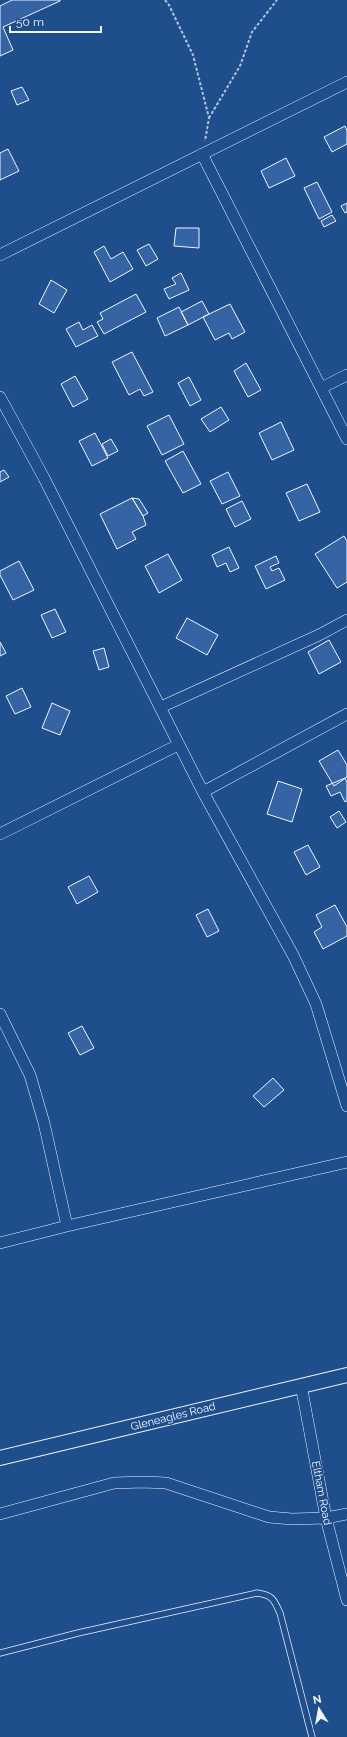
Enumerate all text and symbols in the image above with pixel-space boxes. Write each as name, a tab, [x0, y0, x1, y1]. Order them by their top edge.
scale bar	[10, 8, 101, 34]
text: 50 m	[16, 15, 44, 29]
street label: Gleneagles Road	[129, 1400, 217, 1433]
street label: Eltham Road	[309, 1460, 334, 1526]
north arrow	[299, 1689, 339, 1729]
text: N	[312, 1692, 323, 1707]

